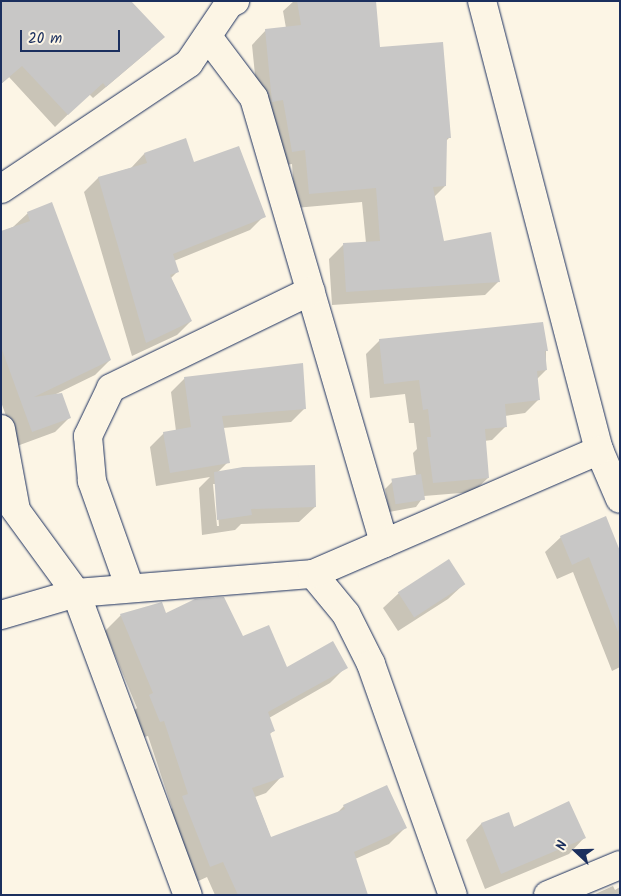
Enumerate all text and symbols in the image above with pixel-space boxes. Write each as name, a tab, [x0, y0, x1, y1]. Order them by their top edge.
scale bar	[22, 20, 122, 52]
text: 20 m	[28, 27, 62, 51]
north arrow	[551, 826, 601, 876]
text: N	[550, 838, 574, 854]

